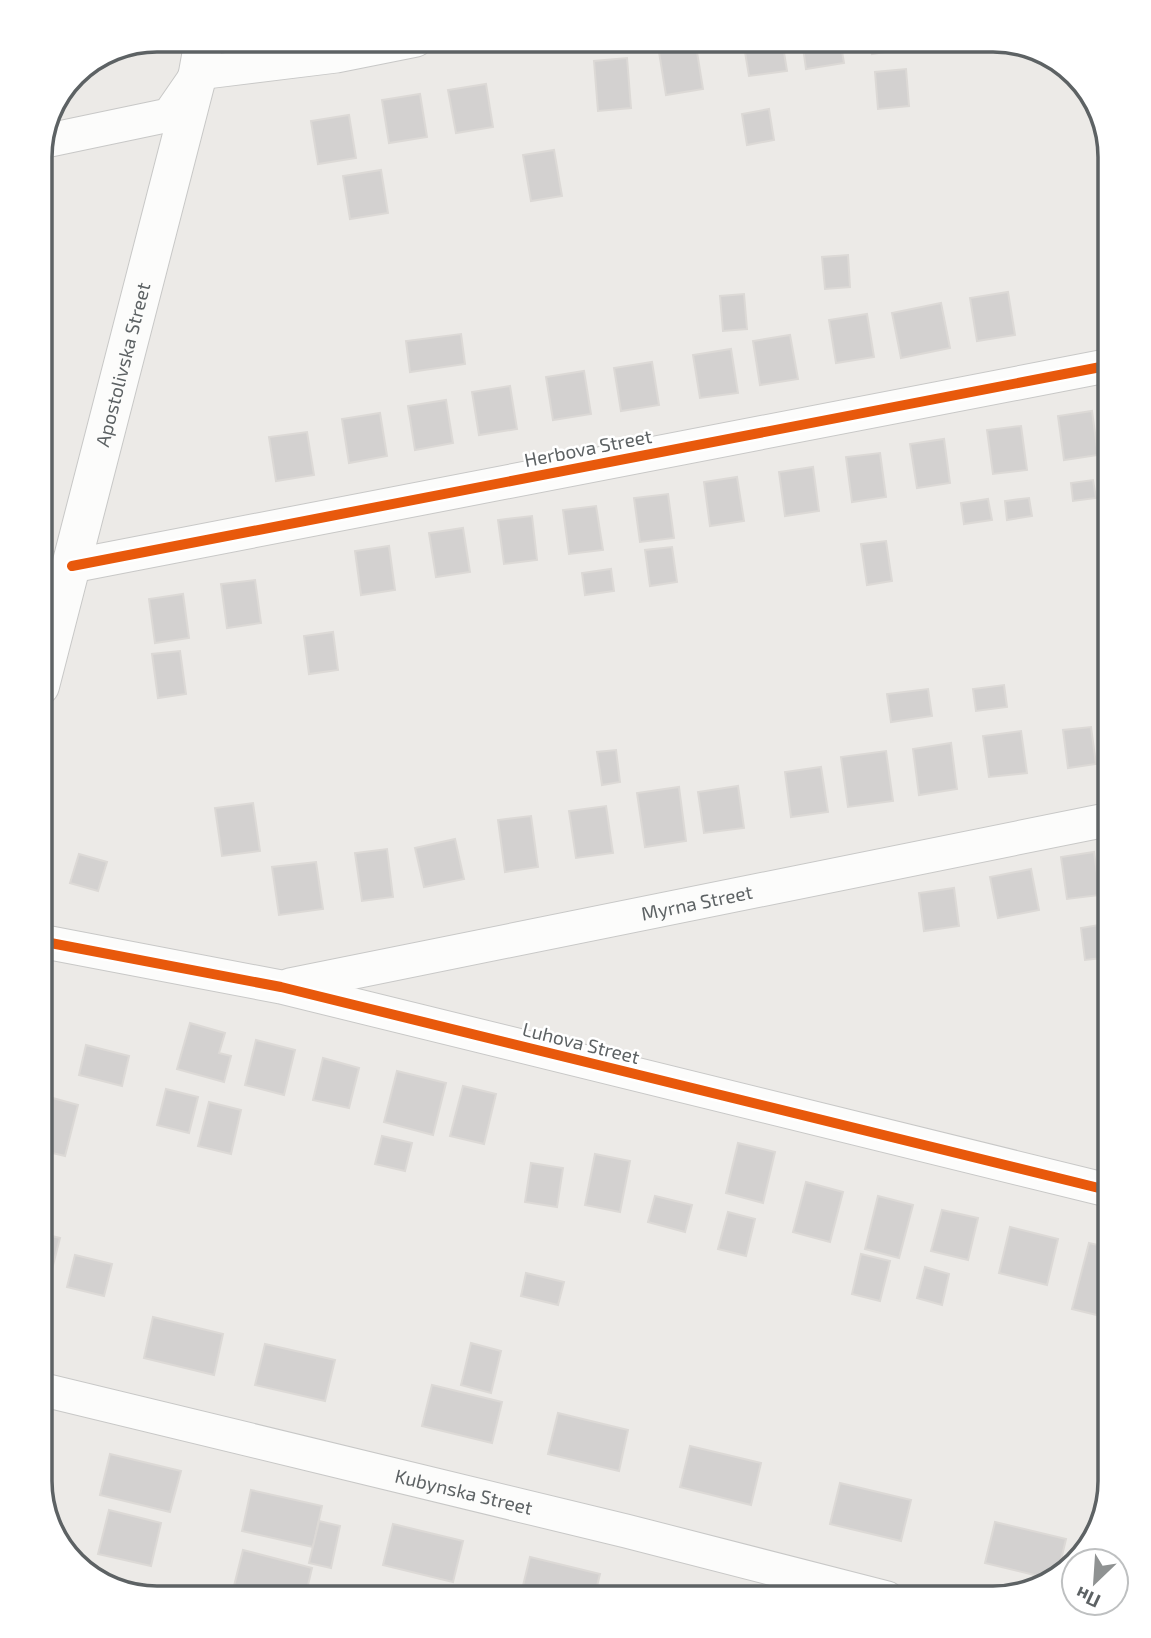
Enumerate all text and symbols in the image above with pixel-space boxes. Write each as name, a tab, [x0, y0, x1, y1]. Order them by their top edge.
street label: Apostolivska Street	[90, 280, 155, 449]
street label: Herbova Street	[522, 424, 654, 471]
street label: Myrna Street	[639, 880, 754, 925]
street label: Luhova Street	[520, 1017, 642, 1068]
street label: Kubynska Street	[393, 1463, 535, 1519]
north arrow	[1060, 1547, 1130, 1617]
text: Пн	[1072, 1582, 1104, 1613]

